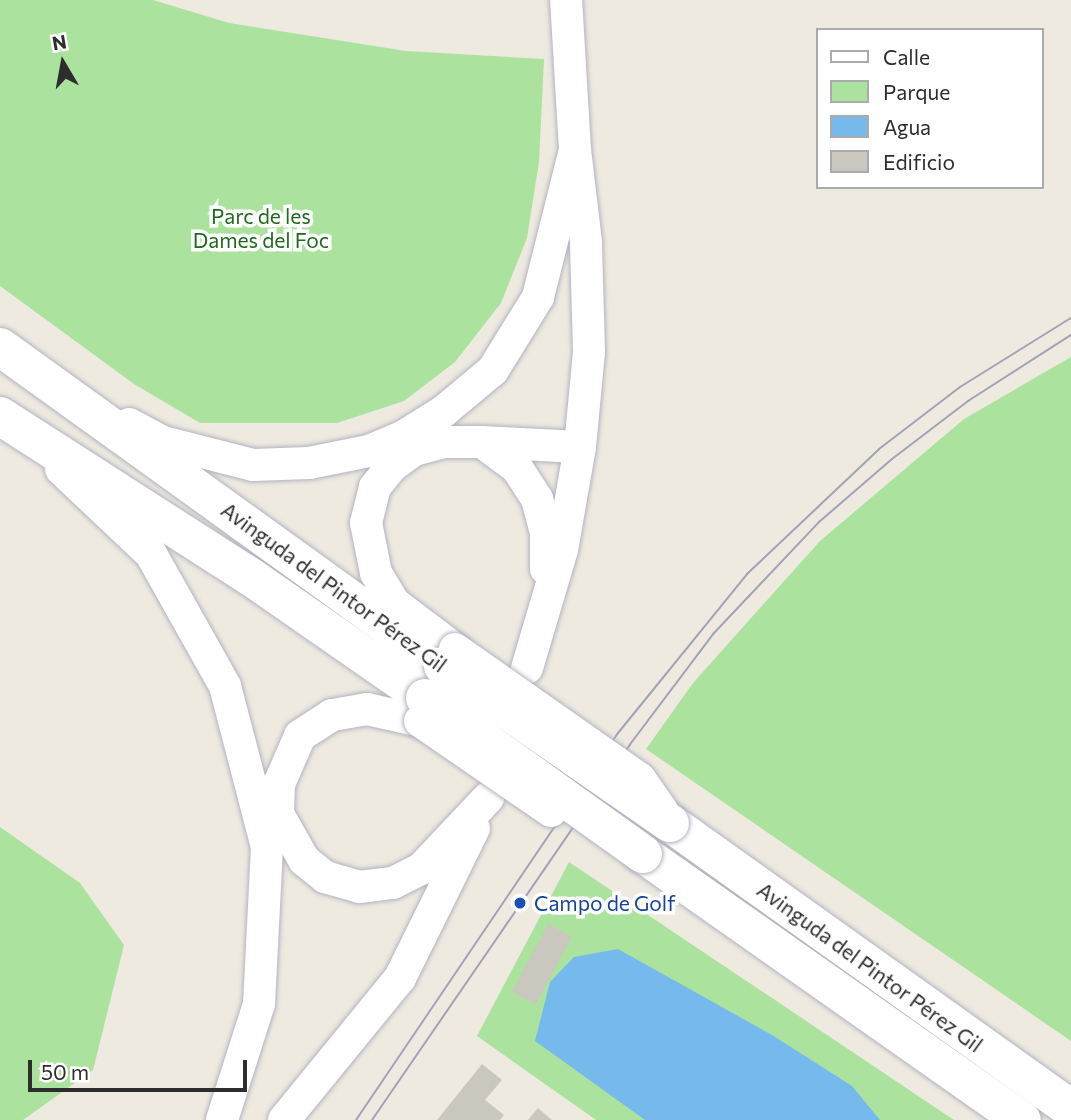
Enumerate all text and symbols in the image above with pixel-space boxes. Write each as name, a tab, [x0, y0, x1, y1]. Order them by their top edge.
north arrow	[28, 28, 98, 98]
legend	[816, 28, 1043, 189]
text: N	[50, 29, 68, 54]
text: Calle	[883, 44, 930, 69]
text: Parque	[883, 79, 950, 104]
text: Agua	[883, 114, 931, 139]
text: Edificio	[883, 149, 955, 174]
park label: Parc de les Dames del Foc	[193, 203, 329, 253]
street label: Avinguda del Pintor Pérez Gil	[216, 497, 452, 677]
street label: Avinguda del Pintor Pérez Gil	[752, 877, 988, 1057]
place label: Campo de Golf	[534, 890, 675, 916]
marker: Campo de Golf	[512, 895, 528, 911]
scale bar	[32, 1046, 250, 1090]
text: 50 m	[41, 1059, 89, 1084]

